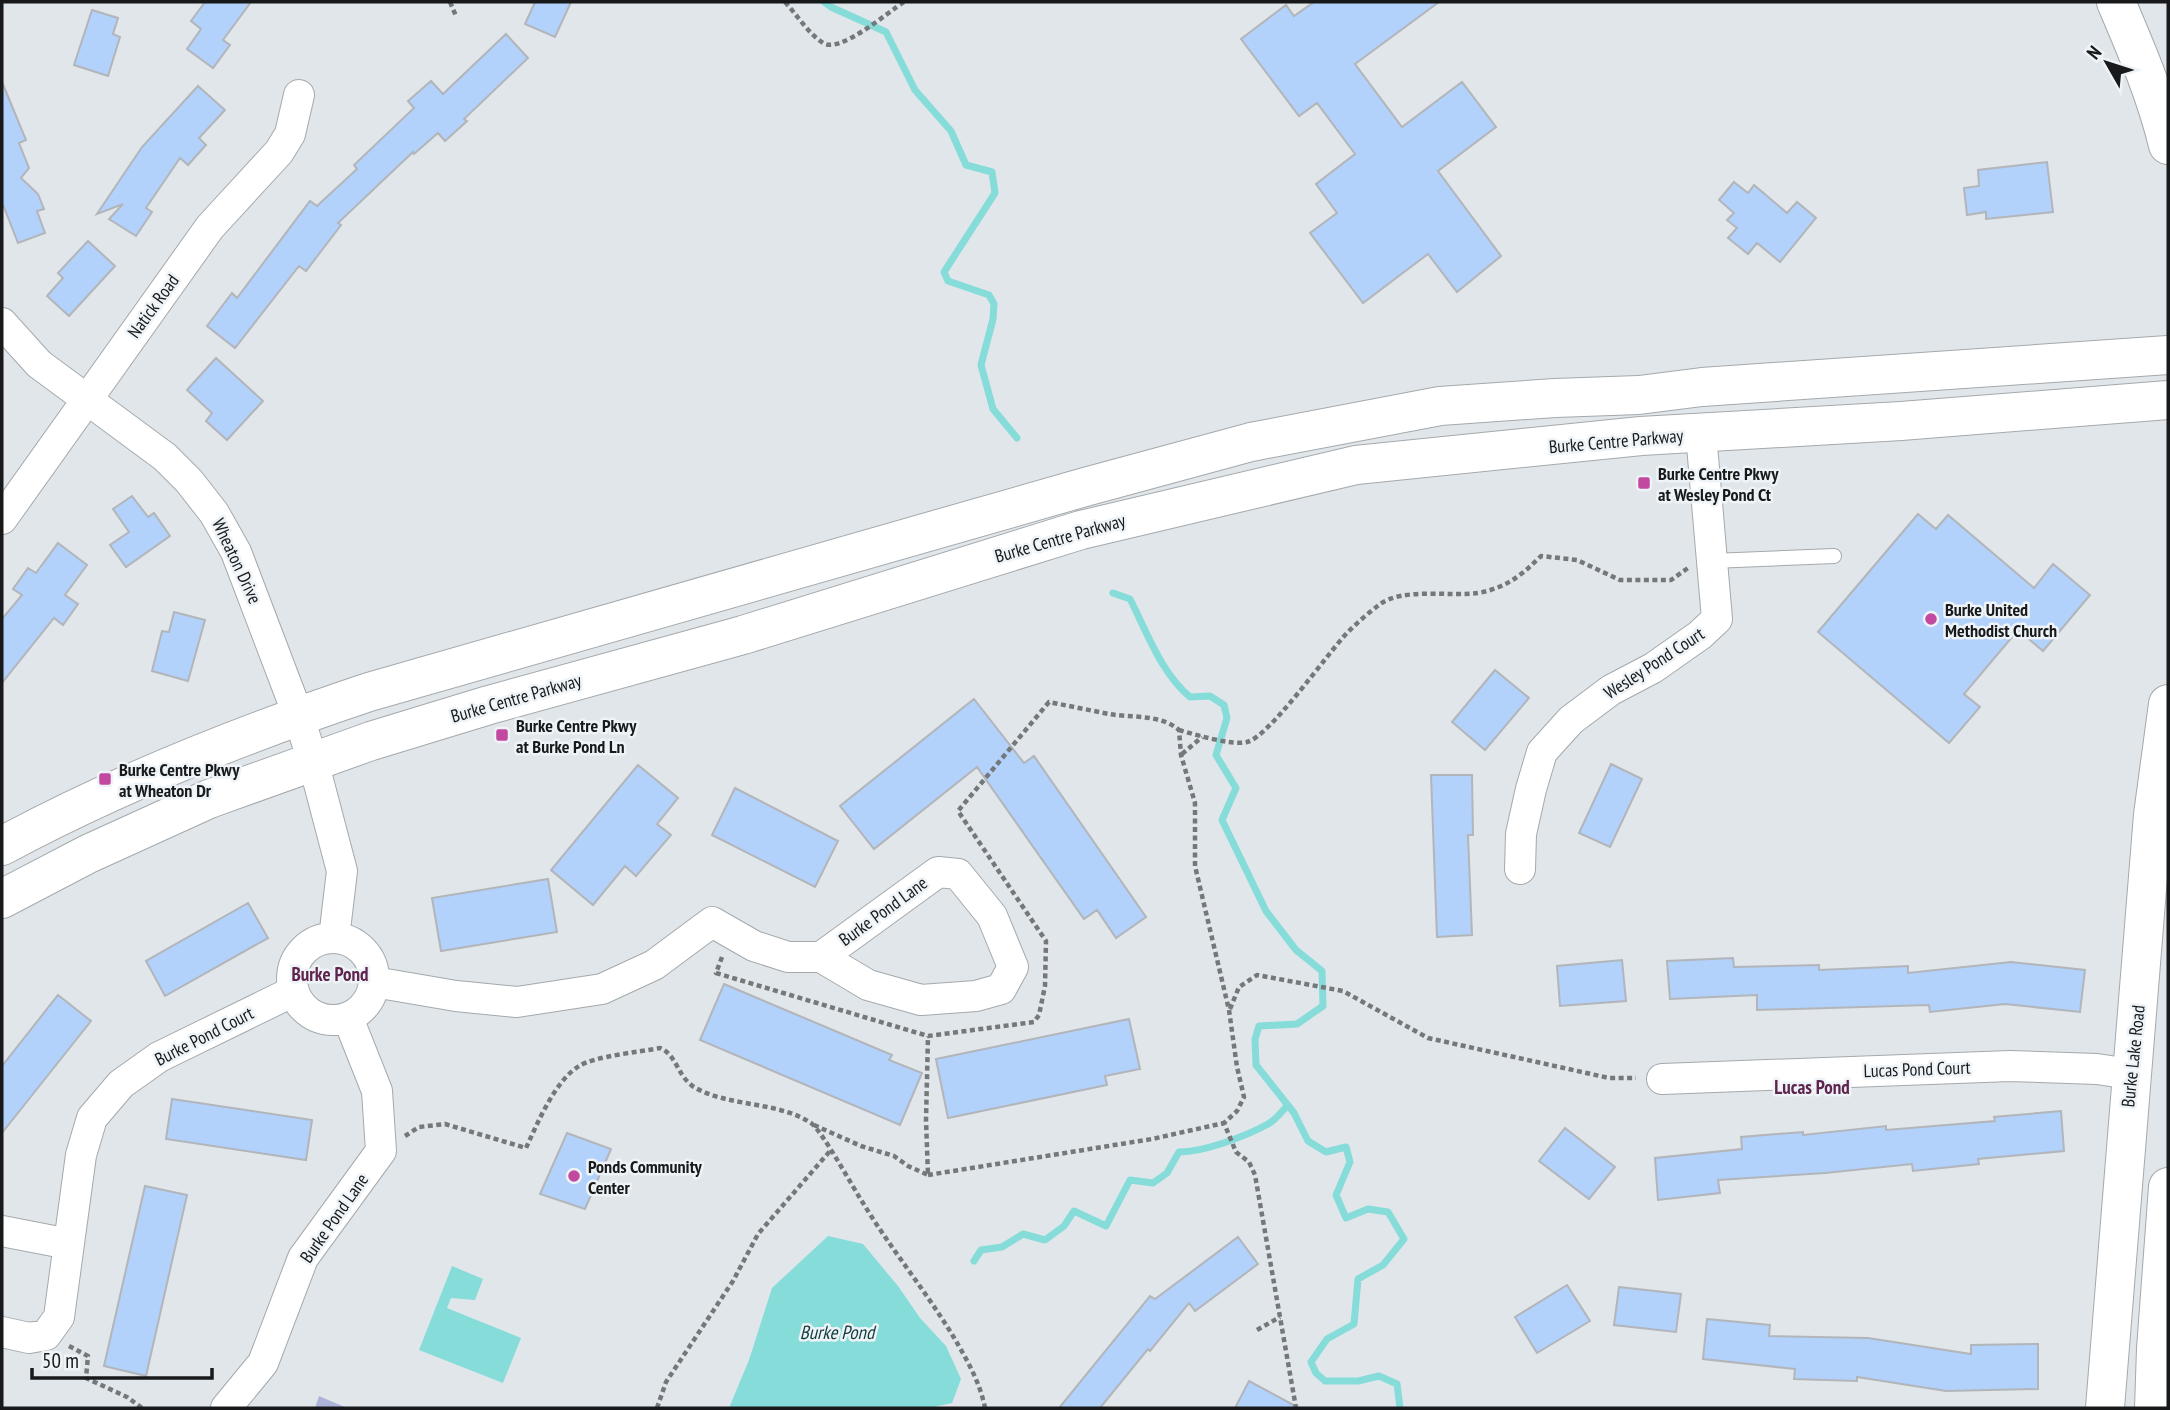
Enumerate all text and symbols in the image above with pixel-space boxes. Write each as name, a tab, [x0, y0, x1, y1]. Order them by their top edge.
north arrow	[2072, 28, 2142, 98]
text: N	[2081, 41, 2106, 64]
street label: Natick Road	[122, 270, 184, 342]
street label: Burke Centre Parkway	[1548, 424, 1684, 458]
place label: Burke Centre Pkwy at Wesley Pond Ct	[1658, 462, 1779, 506]
marker: Burke Centre Pkwy at Wesley Pond Ct	[1636, 475, 1652, 491]
street label: Burke Centre Parkway	[992, 508, 1128, 568]
street label: Wheaton Drive	[207, 515, 267, 607]
place label: Burke United Methodist Church	[1945, 598, 2057, 642]
marker: Burke United Methodist Church	[1923, 611, 1939, 627]
street label: Wesley Pond Court	[1600, 622, 1708, 704]
street label: Burke Centre Parkway	[448, 668, 584, 728]
place label: Burke Centre Pkwy at Burke Pond Ln	[516, 714, 637, 758]
marker: Burke Centre Pkwy at Burke Pond Ln	[494, 727, 510, 743]
place label: Burke Centre Pkwy at Wheaton Dr	[119, 758, 240, 802]
marker: Burke Centre Pkwy at Wheaton Dr	[97, 771, 113, 787]
street label: Burke Pond Lane	[834, 871, 932, 951]
district label: Burke Pond	[292, 962, 368, 986]
street label: Burke Pond Court	[151, 1001, 257, 1071]
street label: Burke Lake Road	[2116, 1004, 2150, 1108]
street label: Lucas Pond Court	[1863, 1056, 1971, 1082]
district label: Lucas Pond	[1774, 1075, 1850, 1099]
place label: Ponds Community Center	[588, 1155, 703, 1199]
marker: Ponds Community Center	[566, 1168, 582, 1184]
street label: Burke Pond Lane	[295, 1169, 373, 1267]
water label: Burke Pond	[800, 1320, 877, 1344]
scale bar	[32, 1336, 212, 1380]
text: 50 m	[42, 1347, 79, 1374]

